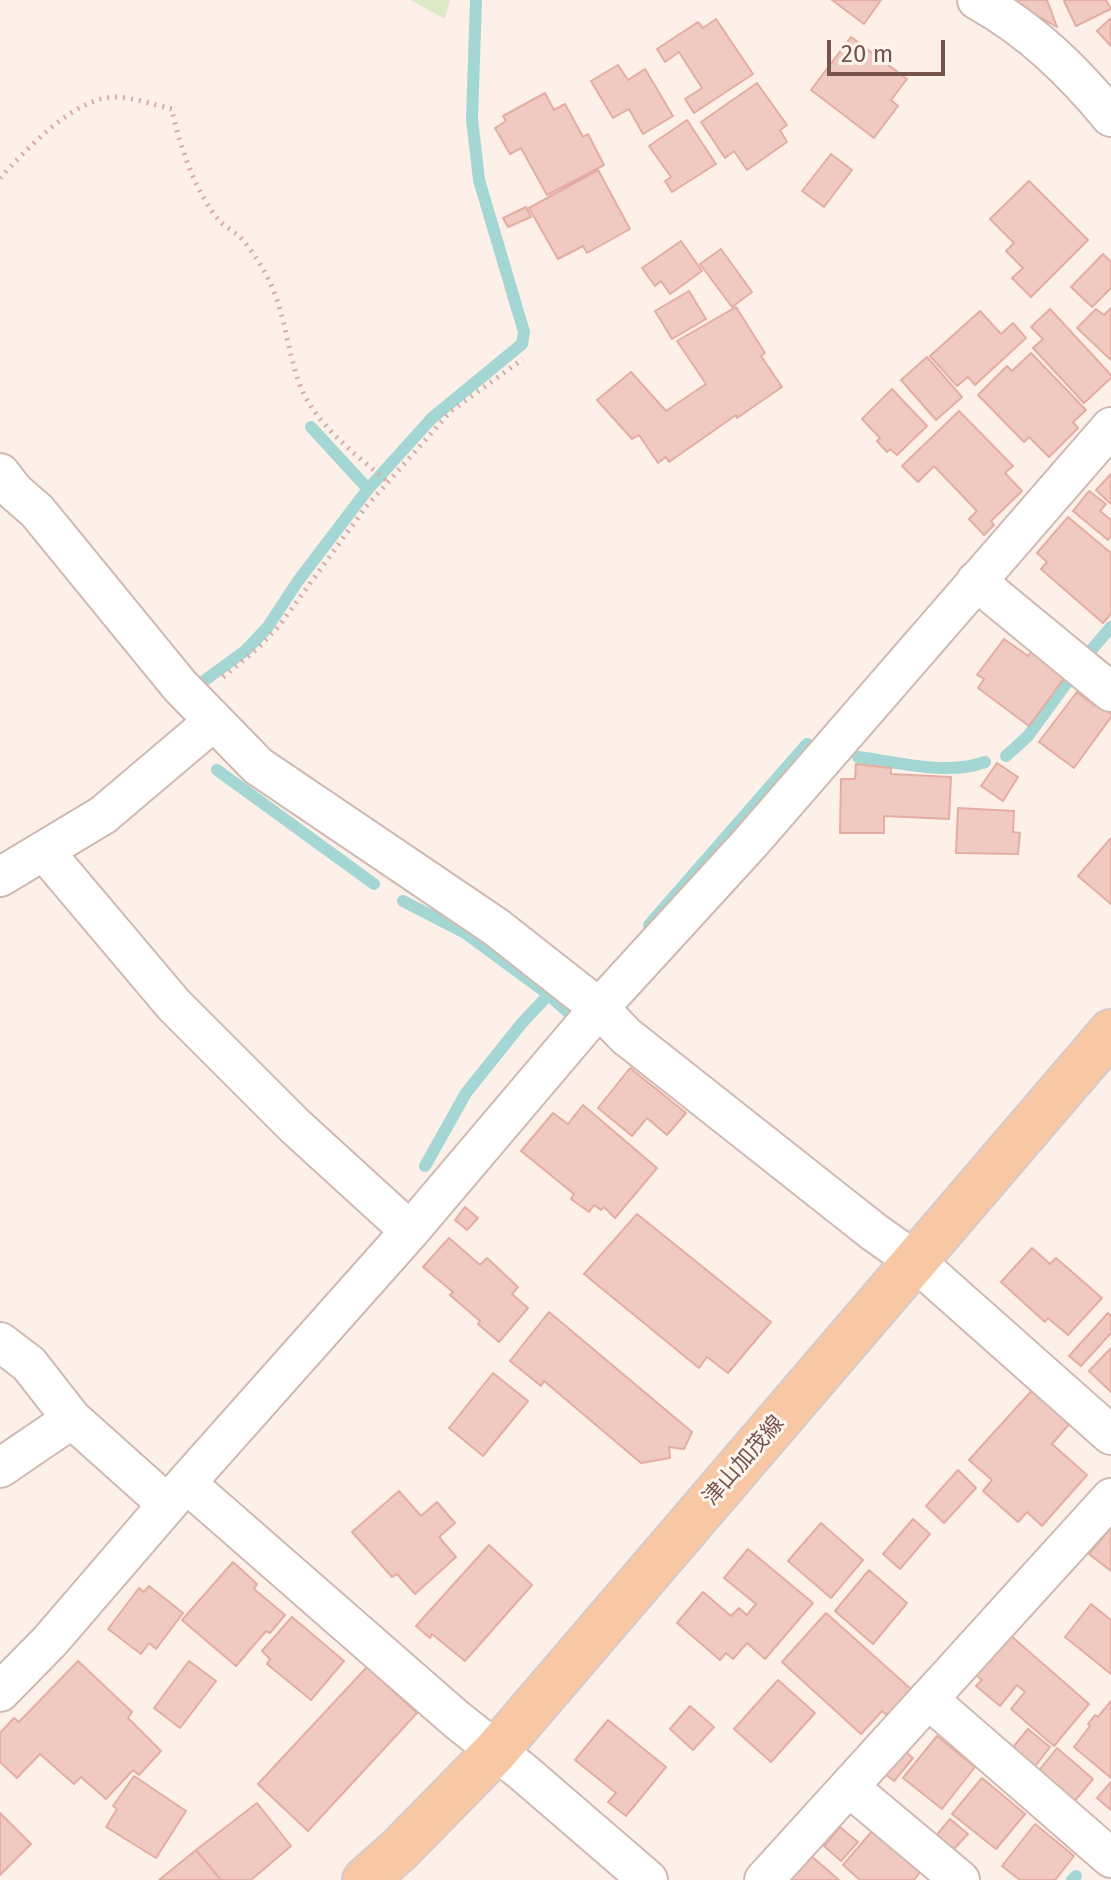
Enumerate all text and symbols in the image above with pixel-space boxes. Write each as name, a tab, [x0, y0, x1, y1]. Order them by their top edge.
scale bar	[831, 24, 949, 74]
text: 20 m	[841, 40, 893, 68]
street label: 津山加茂線	[698, 1411, 790, 1511]

